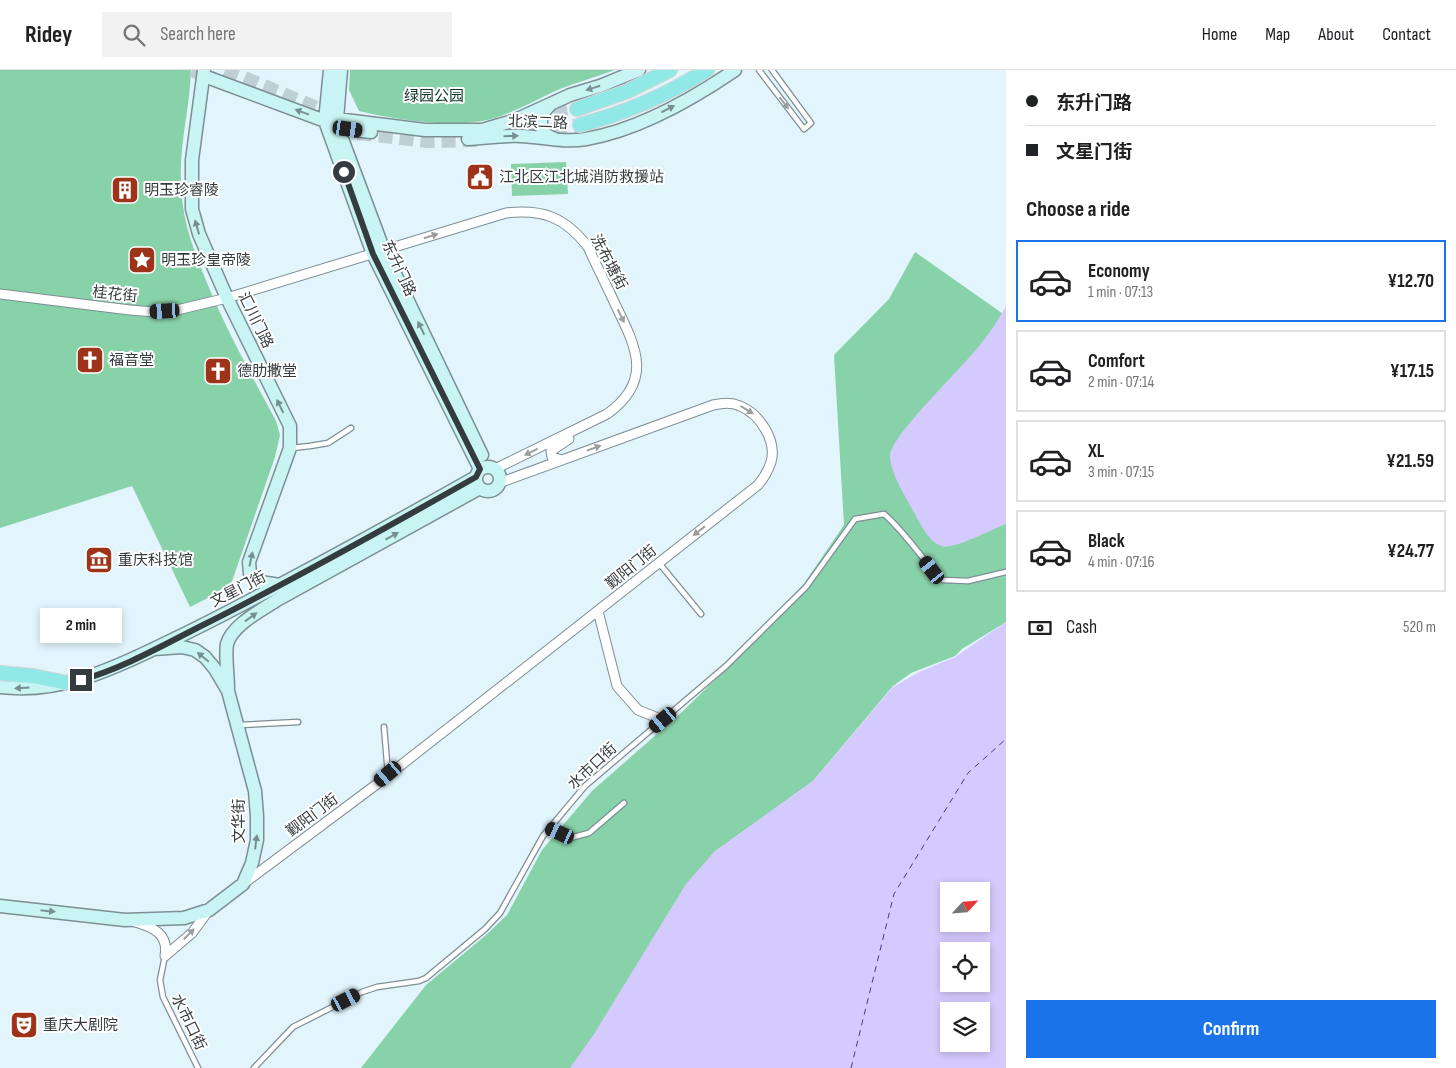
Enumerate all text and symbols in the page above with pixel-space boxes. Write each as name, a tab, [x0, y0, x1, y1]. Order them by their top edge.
search box	[102, 12, 452, 57]
text: Ridey	[25, 20, 72, 49]
icon: search	[120, 21, 148, 49]
text: Search here	[160, 23, 236, 46]
text: Home	[1202, 24, 1237, 45]
text: Map	[1265, 24, 1290, 45]
text: About	[1318, 24, 1354, 45]
text: Contact	[1382, 24, 1431, 45]
one-way arrow	[586, 85, 601, 92]
park label: 绿园公园	[404, 87, 464, 106]
text: 东升门路	[1056, 92, 1132, 115]
one-way arrow	[779, 96, 790, 109]
one-way arrow	[661, 105, 675, 113]
one-way arrow	[294, 108, 309, 115]
street label: 北滨二路	[508, 112, 568, 133]
car	[332, 119, 363, 139]
one-way arrow	[504, 132, 520, 140]
text: 文星门街	[1056, 141, 1132, 164]
route start	[333, 161, 355, 183]
public building icon: 江北区江北城消防救援站	[465, 162, 495, 192]
place label: 江北区江北城消防救援站	[499, 168, 664, 187]
building icon: 明玉珍睿陵	[110, 175, 140, 205]
place label: 明玉珍睿陵	[144, 181, 219, 200]
text: Choose a ride	[1026, 196, 1130, 223]
one-way arrow	[193, 219, 201, 234]
street label: 洗布塘街	[586, 231, 631, 293]
one-way arrow	[423, 232, 438, 240]
street label: 东升门路	[377, 237, 420, 299]
place icon: 明玉珍皇帝陵	[127, 245, 157, 275]
place label: 明玉珍皇帝陵	[161, 251, 251, 270]
icon: car	[1028, 259, 1073, 304]
text: Economy	[1088, 260, 1150, 283]
text: ¥12.70	[1387, 270, 1434, 293]
street label: 桂花街	[92, 283, 138, 306]
text: 1 min · 07:13	[1088, 283, 1153, 302]
street label: 汇川门路	[234, 289, 277, 351]
car	[149, 303, 180, 319]
one-way arrow	[618, 309, 626, 323]
one-way arrow	[417, 320, 425, 335]
church icon: 福音堂	[75, 345, 105, 375]
icon: car	[1028, 349, 1073, 394]
text: Comfort	[1088, 350, 1145, 373]
place label: 福音堂	[109, 351, 154, 370]
church icon: 德肋撒堂	[203, 356, 233, 386]
text: ¥17.15	[1390, 360, 1434, 383]
place label: 德肋撒堂	[237, 362, 297, 381]
text: 2 min · 07:14	[1088, 373, 1154, 392]
one-way arrow	[276, 399, 284, 413]
one-way arrow	[741, 406, 754, 415]
icon: car	[1028, 439, 1073, 484]
text: XL	[1088, 440, 1104, 463]
one-way arrow	[587, 444, 602, 451]
one-way arrow	[524, 448, 538, 456]
text: ¥21.59	[1386, 450, 1434, 473]
text: 3 min · 07:15	[1088, 463, 1154, 482]
one-way arrow	[692, 526, 706, 536]
icon: car	[1028, 529, 1073, 574]
text: Black	[1088, 530, 1125, 553]
one-way arrow	[386, 532, 399, 541]
text: ¥24.77	[1387, 540, 1434, 563]
street label: 觐阳门街	[602, 541, 661, 594]
museum icon: 重庆科技馆	[84, 545, 114, 575]
place label: 重庆科技馆	[118, 551, 193, 570]
one-way arrow	[247, 551, 255, 567]
text: 4 min · 07:16	[1088, 553, 1155, 572]
car	[916, 554, 947, 586]
street label: 文星门街	[207, 567, 269, 612]
callout: 2 min	[40, 608, 122, 642]
one-way arrow	[244, 612, 258, 622]
icon: cash	[1026, 614, 1054, 642]
text: 2 min	[66, 616, 96, 635]
text: Cash	[1066, 616, 1097, 639]
text: 520 m	[1403, 618, 1436, 637]
one-way arrow	[197, 651, 210, 662]
route end	[70, 669, 92, 691]
one-way arrow	[14, 685, 30, 693]
car	[646, 705, 679, 735]
street label: 水市口街	[564, 739, 621, 794]
car	[371, 759, 404, 789]
street label: 觐阳门街	[283, 790, 342, 841]
street label: 文华街	[230, 798, 249, 844]
car	[543, 820, 576, 846]
one-way arrow	[252, 833, 260, 849]
north arrow	[940, 882, 990, 932]
map controls	[940, 882, 990, 1052]
one-way arrow	[41, 907, 57, 915]
one-way arrow	[183, 929, 195, 941]
button: locate	[940, 942, 990, 992]
car	[329, 987, 362, 1013]
street label: 水市口街	[167, 991, 210, 1053]
button: Confirm	[1026, 1000, 1436, 1058]
button: layers	[940, 1002, 990, 1052]
theatre icon: 重庆大剧院	[9, 1010, 39, 1040]
place label: 重庆大剧院	[43, 1016, 118, 1035]

